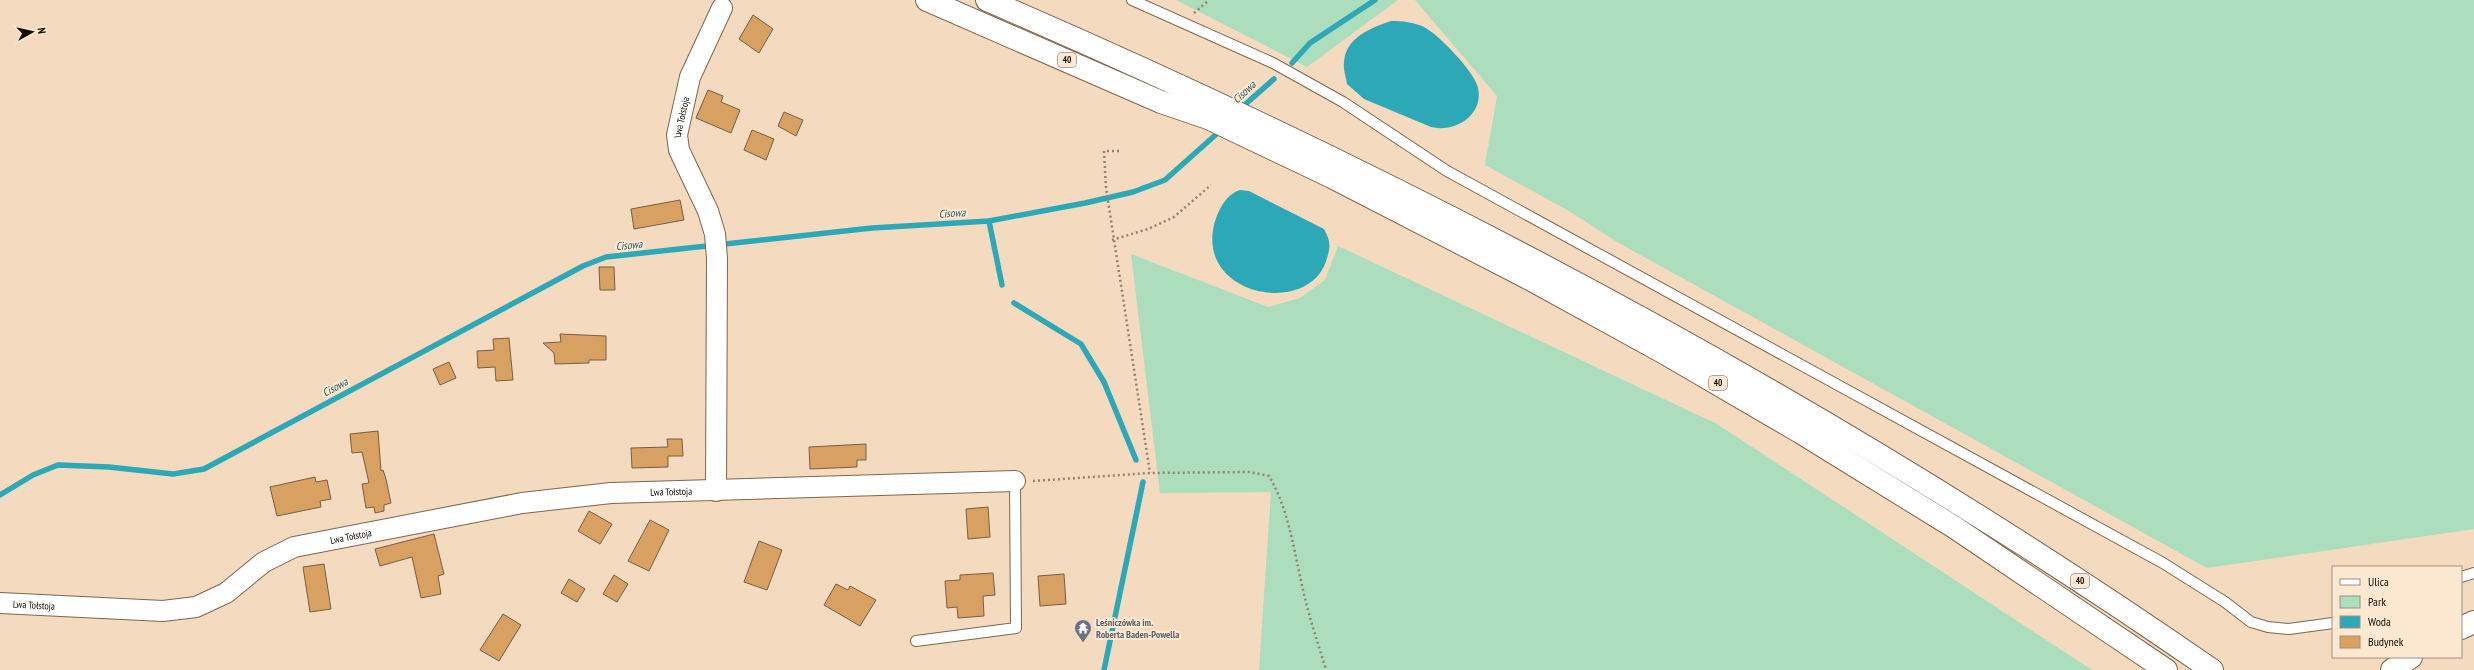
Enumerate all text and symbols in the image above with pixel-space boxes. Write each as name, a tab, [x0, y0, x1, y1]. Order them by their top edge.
north arrow	[12, 12, 52, 52]
text: N	[35, 27, 49, 35]
road number: 40	[1058, 53, 1076, 67]
water label: Cisowa	[1229, 77, 1259, 106]
street label: Lwa Tołstoja	[671, 95, 692, 139]
water label: Cisowa	[938, 205, 966, 221]
water label: Cisowa	[615, 237, 644, 253]
water label: Cisowa	[320, 374, 351, 399]
road number: 40	[1709, 376, 1727, 390]
street label: Lwa Tołstoja	[650, 485, 692, 499]
street label: Lwa Tołstoja	[329, 526, 373, 547]
legend	[2332, 566, 2462, 658]
road number: 40	[2071, 574, 2089, 588]
text: Ulica	[2368, 574, 2389, 589]
text: Park	[2368, 594, 2386, 609]
street label: Lwa Tołstoja	[13, 598, 55, 613]
text: Woda	[2368, 614, 2391, 629]
place label: Leśniczówka im. Roberta Baden-Powella	[1096, 616, 1179, 641]
temple icon: Leśniczówka im. Roberta Baden-Powella	[1073, 618, 1093, 643]
text: Budynek	[2368, 634, 2404, 649]

